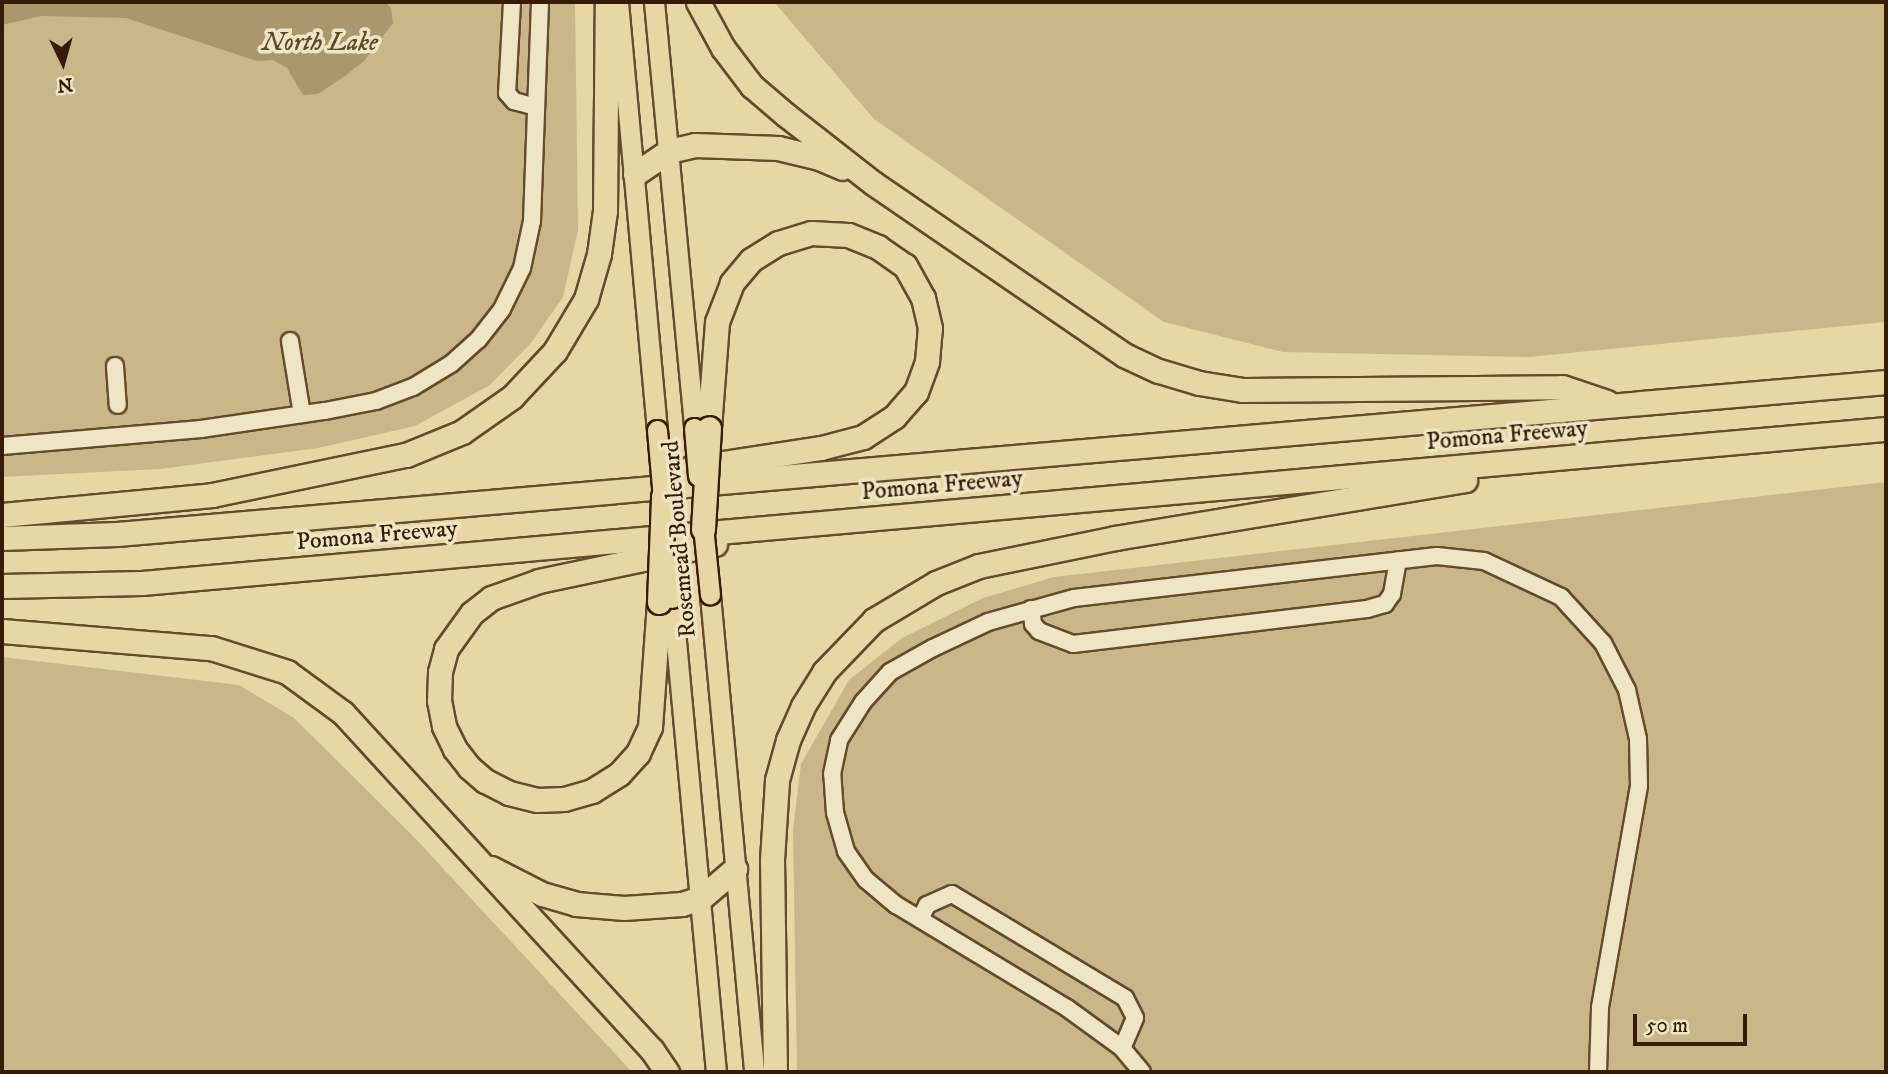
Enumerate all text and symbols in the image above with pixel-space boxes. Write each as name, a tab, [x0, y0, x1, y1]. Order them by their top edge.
water label: North Lake	[262, 27, 378, 59]
north arrow	[28, 28, 98, 98]
text: N	[56, 72, 74, 97]
street label: Pomona Freeway	[1425, 415, 1589, 457]
street label: Rosemead Boulevard	[657, 439, 703, 639]
street label: Pomona Freeway	[860, 465, 1024, 507]
street label: Pomona Freeway	[295, 515, 459, 557]
scale bar	[1636, 1000, 1750, 1044]
text: 50 m	[1646, 1013, 1688, 1039]

